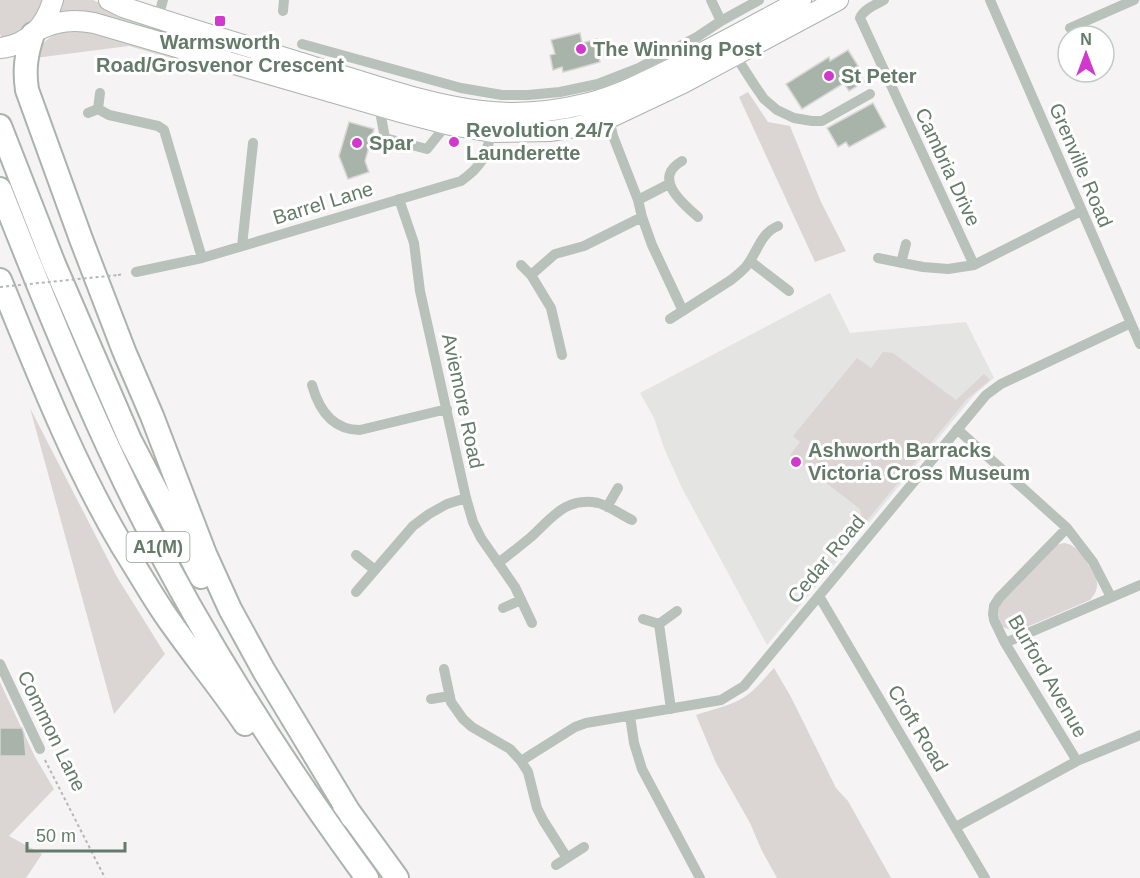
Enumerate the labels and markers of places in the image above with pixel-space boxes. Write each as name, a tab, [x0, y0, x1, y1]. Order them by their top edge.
marker: Warmsworth Road/Grosvenor Crescent	[213, 14, 227, 28]
place label: Warmsworth Road/Grosvenor Crescent	[96, 31, 344, 76]
place label: The Winning Post	[593, 38, 762, 60]
marker: The Winning Post	[574, 42, 588, 56]
place label: St Peter	[841, 65, 917, 87]
marker: St Peter	[822, 69, 836, 83]
place label: Revolution 24/7 Launderette	[466, 119, 614, 164]
place label: Spar	[369, 132, 414, 154]
marker: Revolution 24/7 Launderette	[447, 135, 461, 149]
marker: Spar	[350, 136, 364, 150]
place label: Ashworth Barracks Victoria Cross Museum	[808, 439, 1030, 484]
marker: Ashworth Barracks Victoria Cross Museum	[789, 455, 803, 469]

